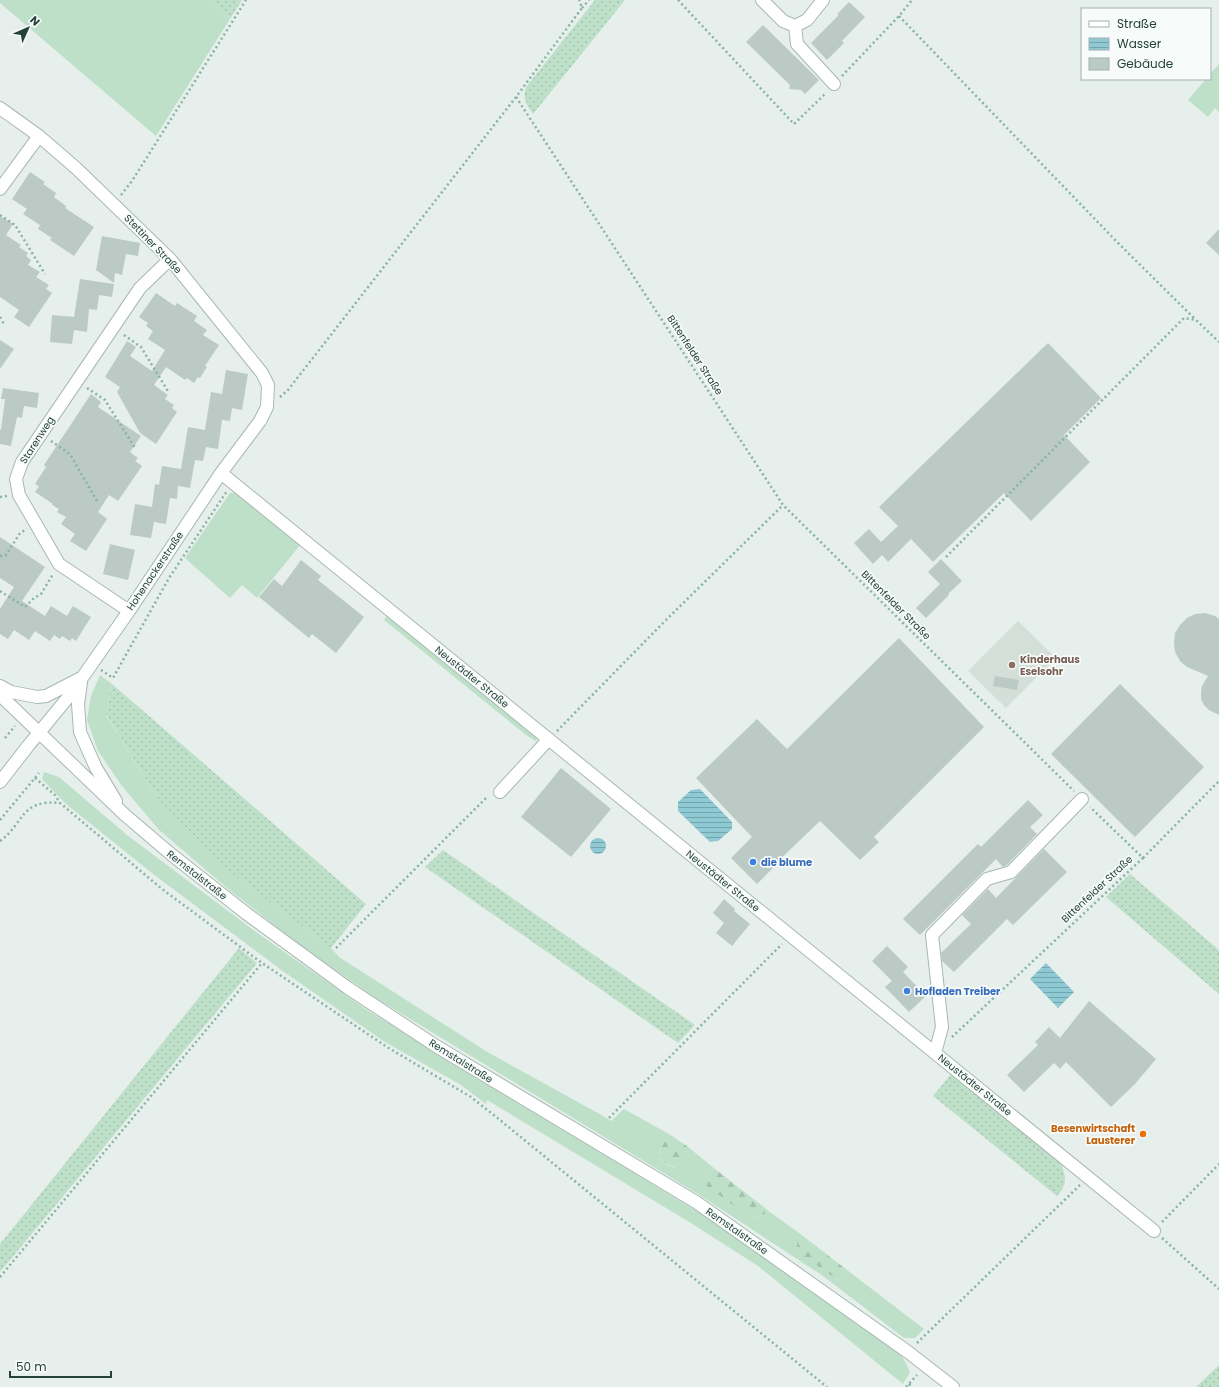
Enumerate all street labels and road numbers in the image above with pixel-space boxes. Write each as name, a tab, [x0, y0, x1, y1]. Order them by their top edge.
street label: Stettiner Straße	[121, 211, 185, 277]
street label: Bittenfelder Straße	[663, 312, 727, 398]
street label: Starenweg	[16, 413, 58, 467]
street label: Hohenackerstraße	[123, 528, 187, 614]
street label: Bittenfelder Straße	[858, 567, 934, 643]
street label: Neustädter Straße	[432, 642, 512, 712]
street label: Neustädter Straße	[683, 846, 763, 916]
street label: Remstalstraße	[164, 847, 230, 903]
street label: Bittenfelder Straße	[1058, 852, 1136, 926]
street label: Remstalstraße	[426, 1035, 496, 1087]
street label: Neustädter Straße	[935, 1050, 1015, 1120]
street label: Remstalstraße	[703, 1204, 771, 1258]

